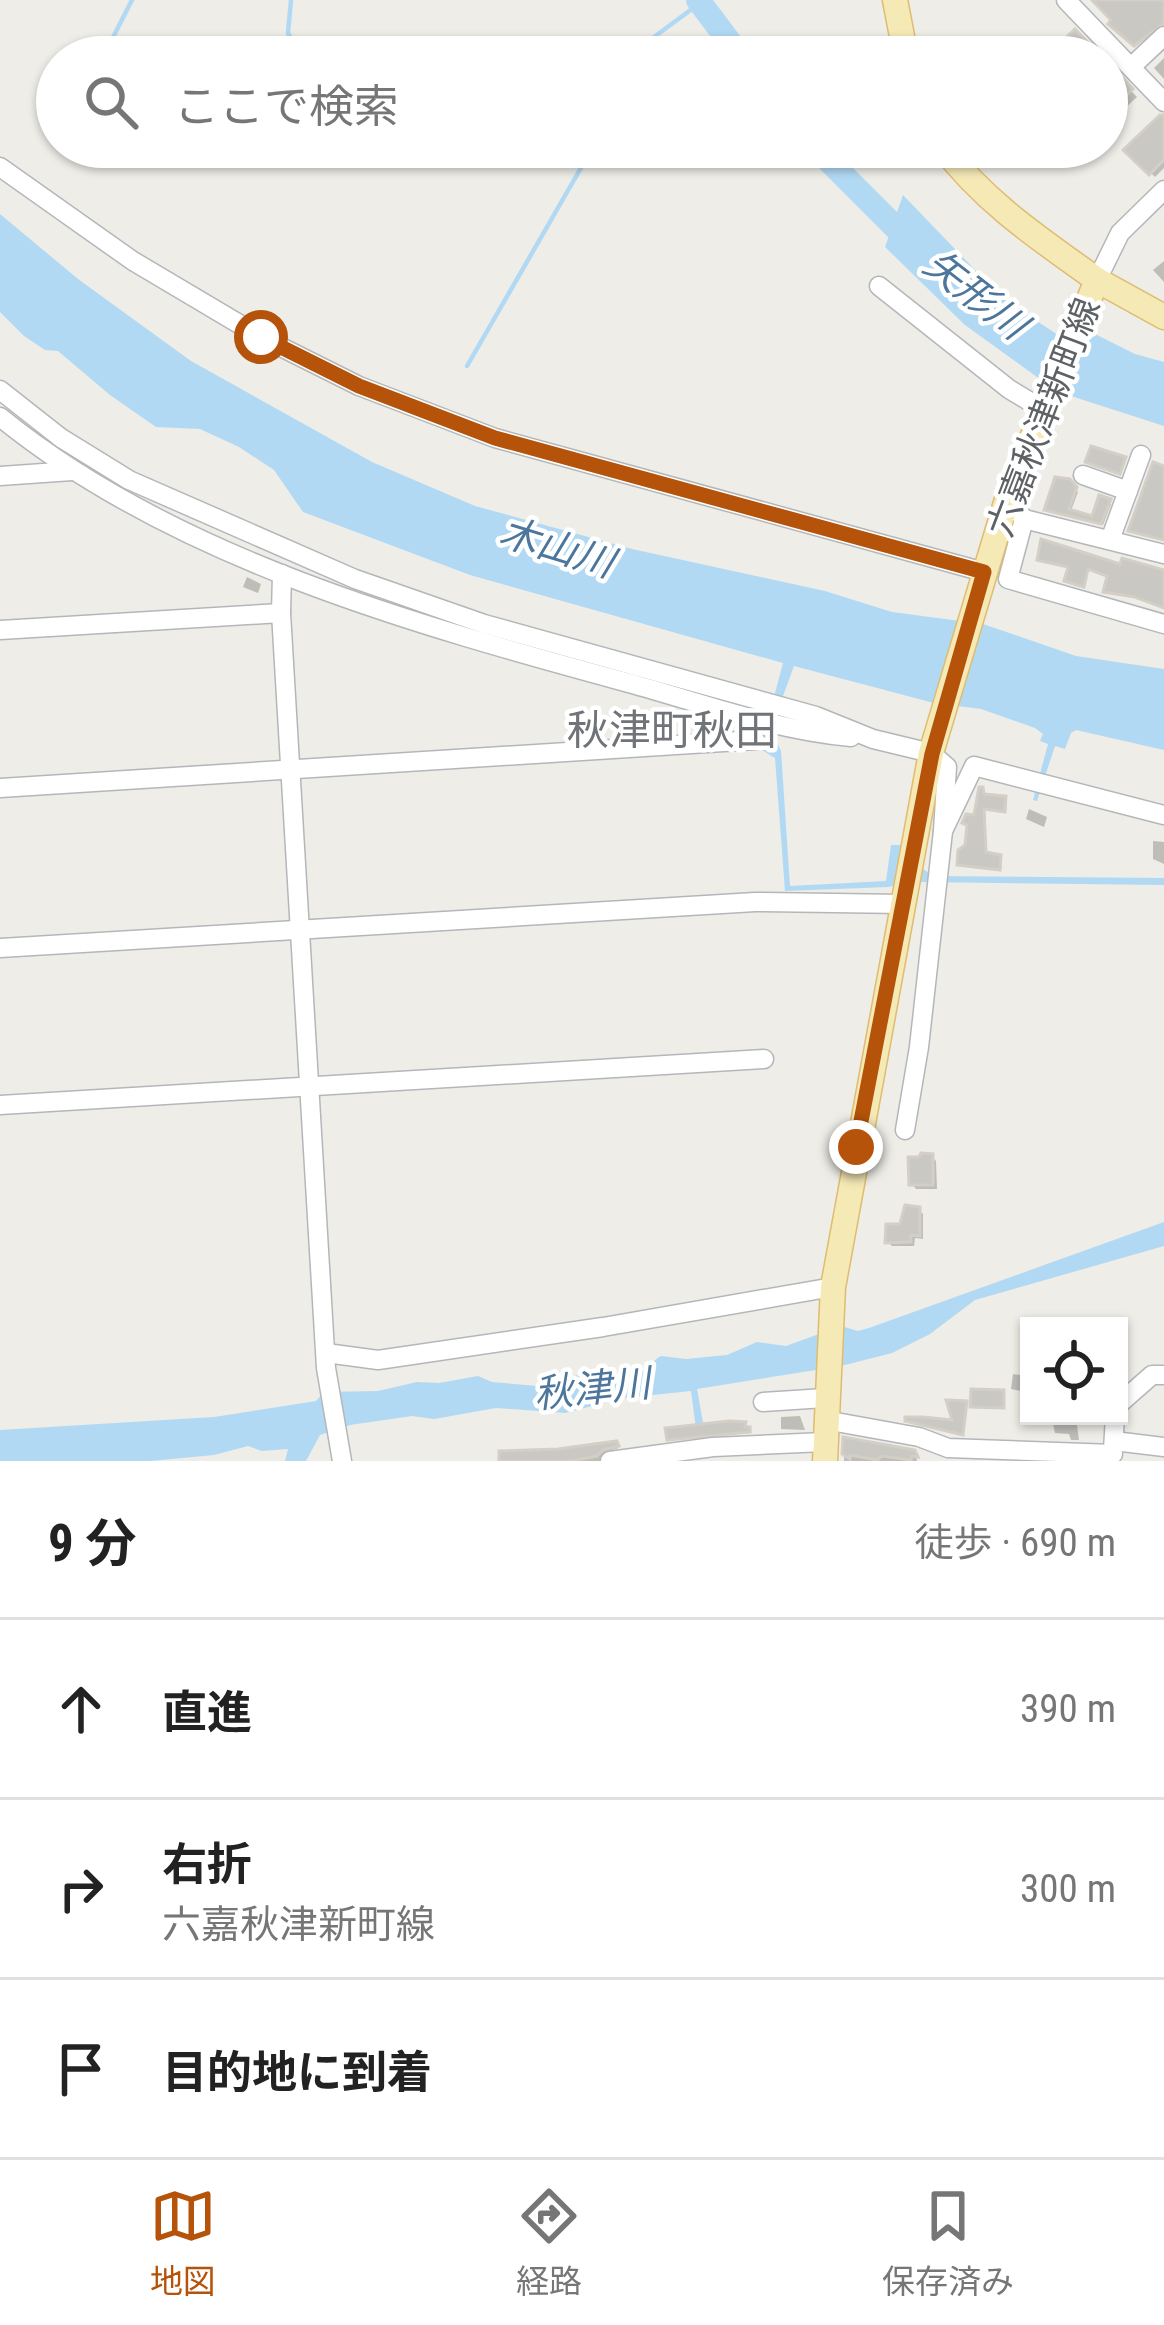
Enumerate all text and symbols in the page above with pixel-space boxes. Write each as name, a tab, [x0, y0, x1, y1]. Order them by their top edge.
search box	[36, 36, 1128, 168]
icon: search	[78, 69, 144, 135]
text: ここで検索	[174, 80, 399, 133]
water label: 矢形川	[915, 241, 1039, 351]
street label: 六嘉秋津新町線	[979, 292, 1109, 543]
route start	[234, 310, 288, 364]
water label: 木山川	[494, 509, 623, 588]
district label: 秋津町秋田	[567, 706, 777, 755]
route end	[829, 1120, 883, 1174]
map controls	[1020, 1317, 1128, 1425]
button: locate	[1020, 1317, 1128, 1425]
water label: 秋津川	[532, 1360, 657, 1418]
text: 9 分	[48, 1514, 137, 1573]
text: 徒歩 · 690 m	[915, 1520, 1116, 1566]
icon: ahead	[48, 1676, 114, 1742]
text: 直進	[162, 1686, 252, 1739]
text: 390 m	[1020, 1686, 1116, 1732]
text: 右折	[162, 1838, 252, 1891]
icon: right	[48, 1856, 114, 1922]
text: 300 m	[1020, 1866, 1116, 1912]
text: 六嘉秋津新町線	[162, 1902, 435, 1948]
icon: arrive	[48, 2036, 114, 2102]
text: 目的地に到着	[162, 2046, 432, 2099]
tab: 地図	[150, 2183, 216, 2303]
tab: 経路	[516, 2183, 582, 2303]
tab: 保存済み	[882, 2183, 1014, 2303]

